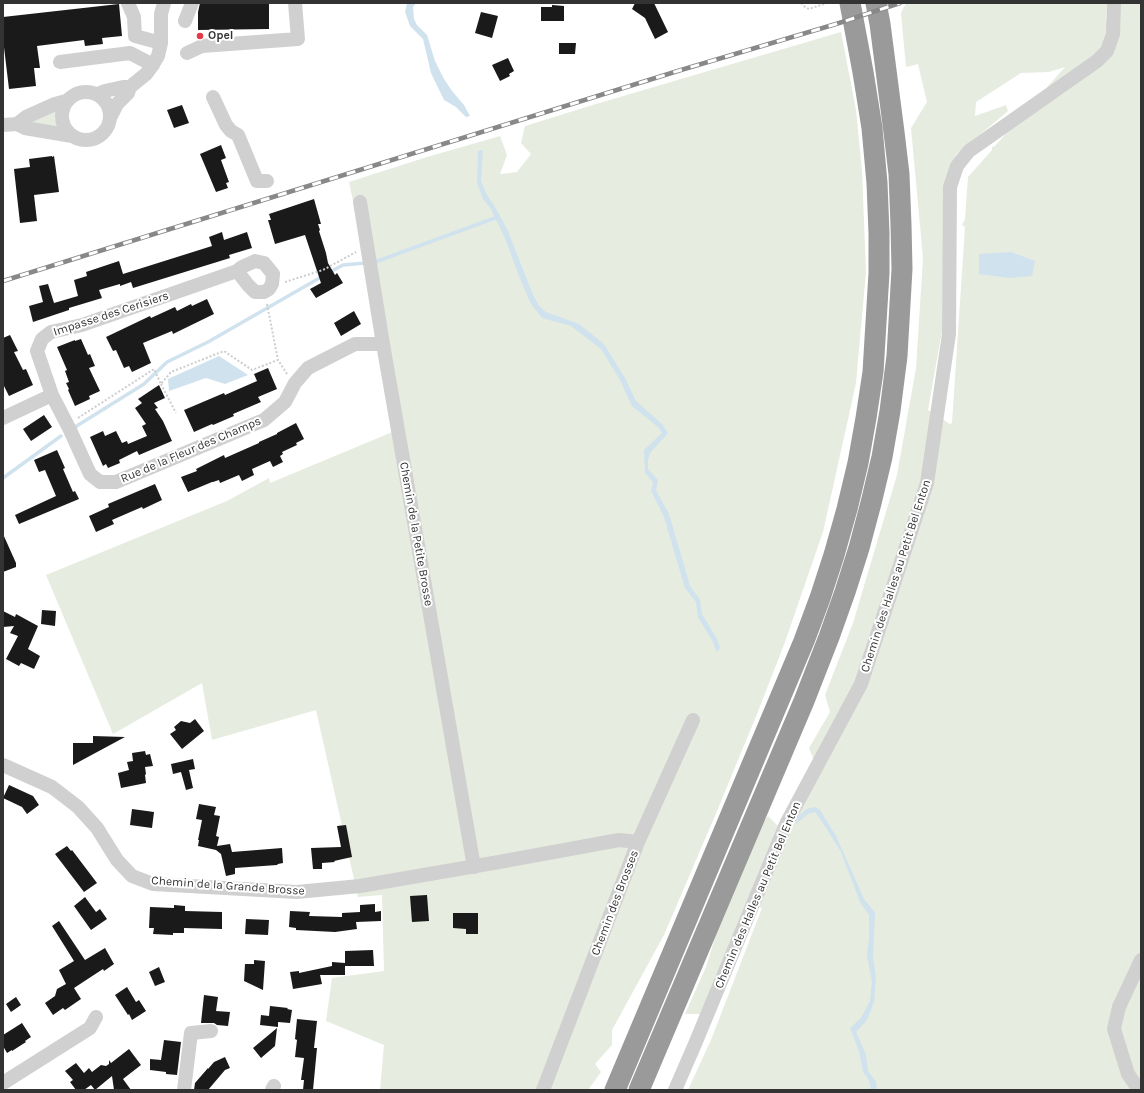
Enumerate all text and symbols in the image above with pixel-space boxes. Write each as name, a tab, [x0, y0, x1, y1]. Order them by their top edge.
place label: Opel	[208, 29, 234, 43]
marker: Opel	[195, 31, 205, 41]
street label: Impasse des Cerisiers	[52, 289, 170, 339]
street label: Rue de la Fleur des Champs	[119, 414, 263, 486]
street label: Chemin de la Petite Brosse	[396, 461, 436, 607]
street label: Chemin des Halles au Petit Bel Enton	[858, 478, 934, 674]
street label: Chemin des Halles au Petit Bel Enton	[712, 799, 804, 991]
street label: Chemin des Brosses	[588, 848, 642, 958]
street label: Chemin de la Grande Brosse	[151, 873, 305, 899]

